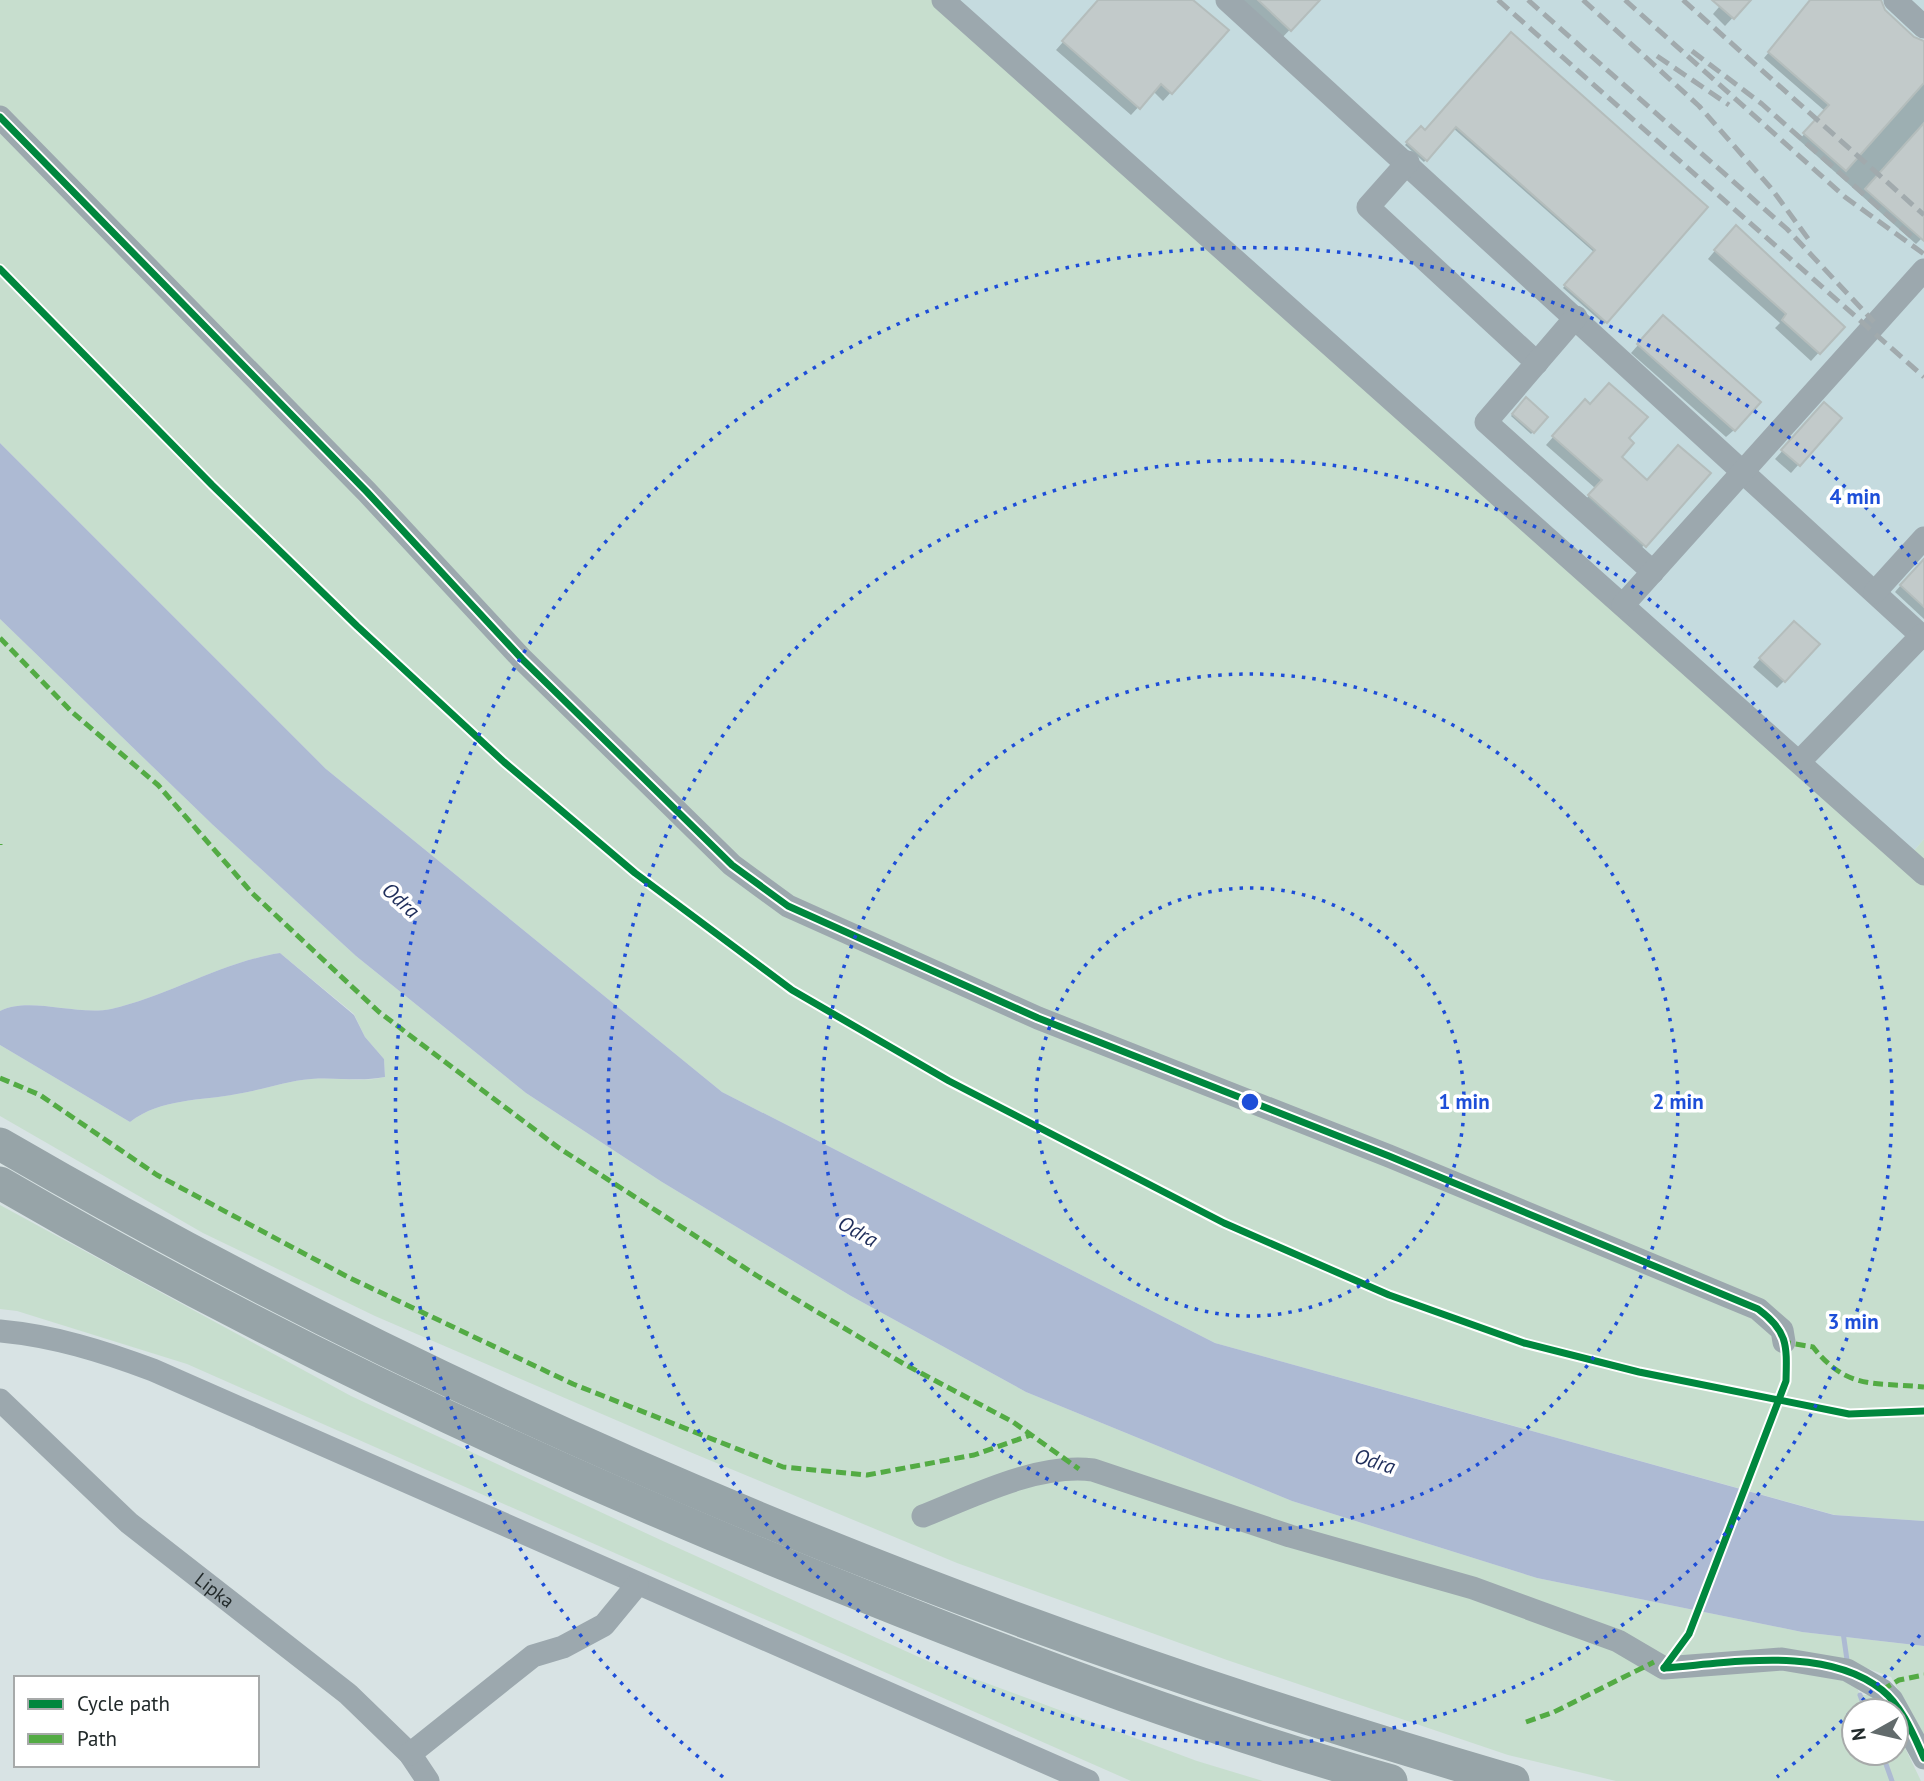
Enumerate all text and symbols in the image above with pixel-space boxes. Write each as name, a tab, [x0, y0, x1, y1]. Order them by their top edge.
text: 4 min	[1829, 483, 1881, 510]
water label: Odra	[377, 876, 426, 924]
text: 1 min	[1438, 1088, 1490, 1115]
text: 2 min	[1652, 1088, 1704, 1115]
centre of rings	[1238, 1090, 1262, 1114]
water label: Odra	[833, 1209, 883, 1253]
text: 3 min	[1827, 1308, 1879, 1335]
water label: Odra	[1351, 1442, 1400, 1480]
street label: Lipka	[190, 1567, 239, 1613]
legend	[14, 1676, 259, 1767]
text: Cycle path	[77, 1690, 170, 1717]
north arrow	[1840, 1697, 1910, 1767]
text: Path	[77, 1725, 117, 1752]
text: N	[1845, 1727, 1871, 1742]

